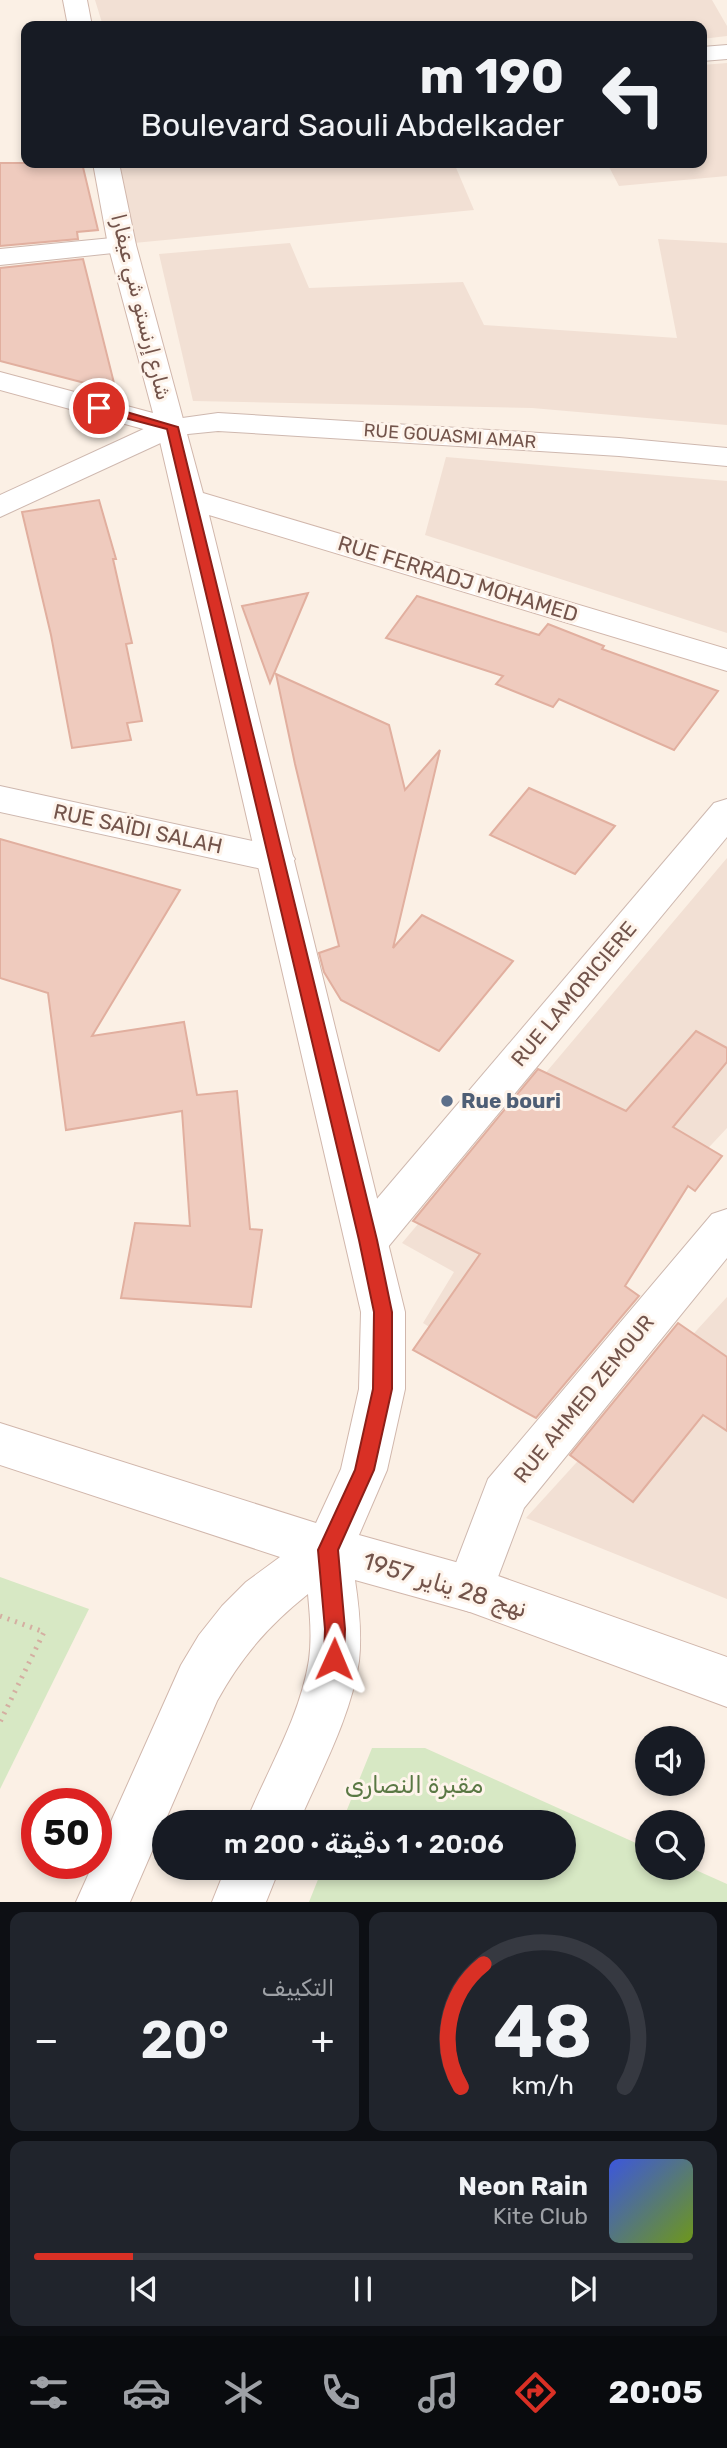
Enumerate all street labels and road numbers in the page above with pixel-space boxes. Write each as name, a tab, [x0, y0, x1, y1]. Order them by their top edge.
street label: شارع إرنستو شي عيفارا	[102, 211, 177, 404]
street label: RUE GOUASMI AMAR	[363, 419, 537, 453]
street label: RUE FERRADJ MOHAMED	[335, 530, 581, 627]
street label: RUE SAÏDI SALAH	[51, 798, 225, 859]
street label: RUE LAMORICIERE	[506, 916, 642, 1071]
street label: RUE AHMED ZEMOUR	[508, 1310, 659, 1488]
street label: نهج 28 يناير 1957	[359, 1547, 530, 1626]

